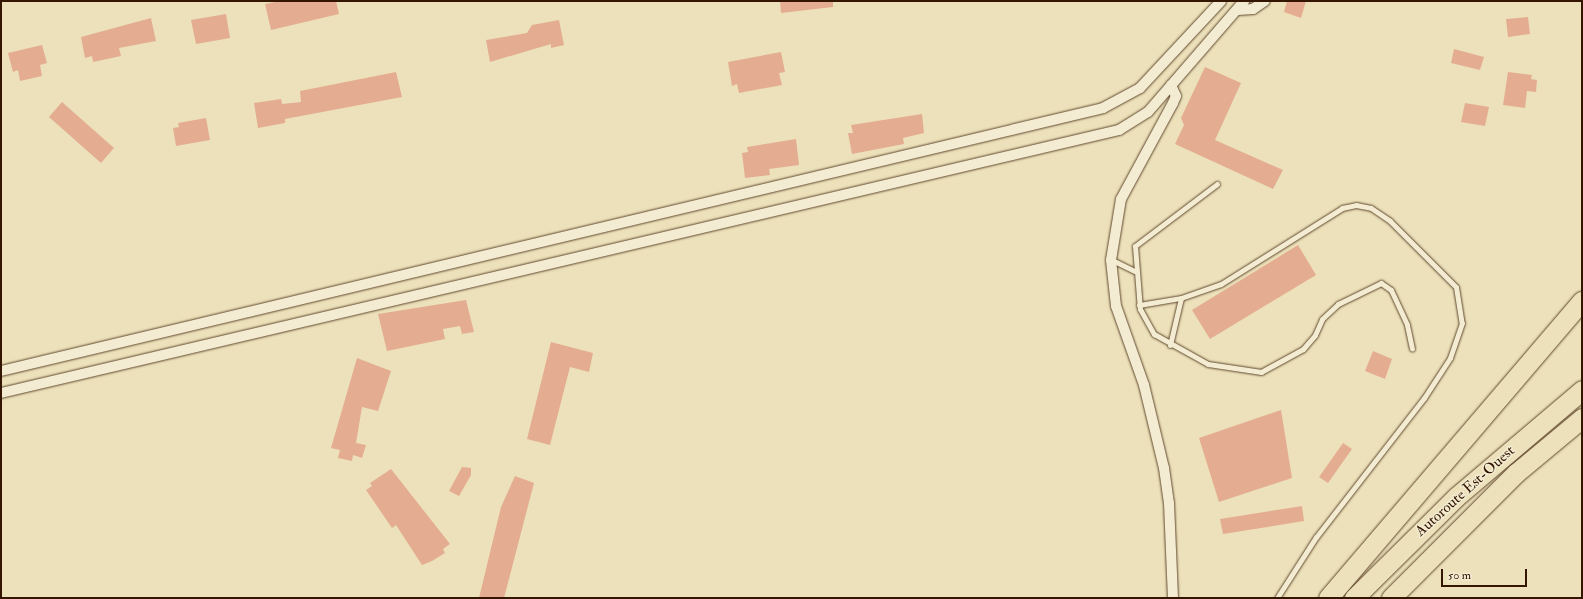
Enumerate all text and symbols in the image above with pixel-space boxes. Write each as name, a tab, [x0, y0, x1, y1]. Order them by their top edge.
street label: Autoroute Est-Ouest	[1412, 442, 1518, 540]
scale bar	[1443, 561, 1529, 587]
text: 50 m	[1448, 568, 1471, 583]

